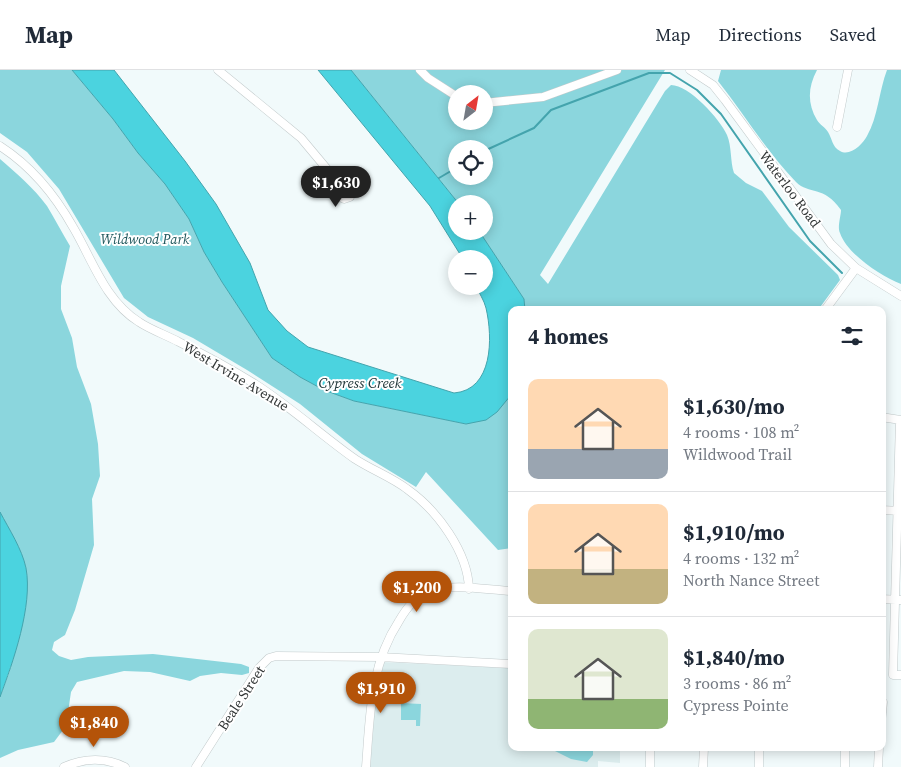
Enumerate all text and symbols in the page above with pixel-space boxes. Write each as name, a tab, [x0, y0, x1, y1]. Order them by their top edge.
text: Map	[25, 18, 73, 51]
text: Map	[655, 22, 691, 47]
text: Directions	[719, 22, 802, 47]
text: Saved	[830, 22, 876, 47]
north arrow	[448, 85, 492, 130]
map controls	[448, 85, 493, 295]
button: locate	[448, 140, 493, 185]
street label: Waterloo Road	[754, 146, 826, 232]
pin: $1,630	[295, 166, 377, 208]
text: $1,630	[312, 171, 360, 193]
button: +	[448, 195, 493, 240]
park label: Wildwood Park	[101, 229, 190, 249]
button: −	[448, 250, 493, 295]
text: 4 homes	[528, 322, 608, 351]
icon: filters	[838, 322, 866, 350]
street label: West Irvine Avenue	[179, 336, 293, 416]
water label: Cypress Creek	[318, 372, 402, 393]
text: $1,630/mo	[683, 392, 785, 421]
icon: home	[568, 399, 628, 459]
text: 4 rooms · 108 m²	[683, 421, 799, 443]
text: Wildwood Trail	[683, 443, 792, 465]
text: $1,910/mo	[683, 518, 785, 547]
icon: home	[568, 524, 628, 584]
text: 4 rooms · 132 m²	[683, 547, 799, 569]
text: North Nance Street	[683, 569, 819, 591]
pin: $1,200	[376, 570, 458, 613]
text: $1,200	[393, 576, 441, 598]
text: $1,840/mo	[683, 643, 785, 672]
icon: home	[568, 649, 628, 709]
street label: Beale Street	[213, 661, 270, 734]
pin: $1,910	[340, 672, 422, 714]
text: 3 rooms · 86 m²	[683, 672, 791, 694]
text: $1,910	[357, 677, 405, 699]
text: Cypress Pointe	[683, 694, 789, 716]
pin: $1,840	[53, 706, 135, 748]
text: $1,840	[70, 711, 118, 733]

